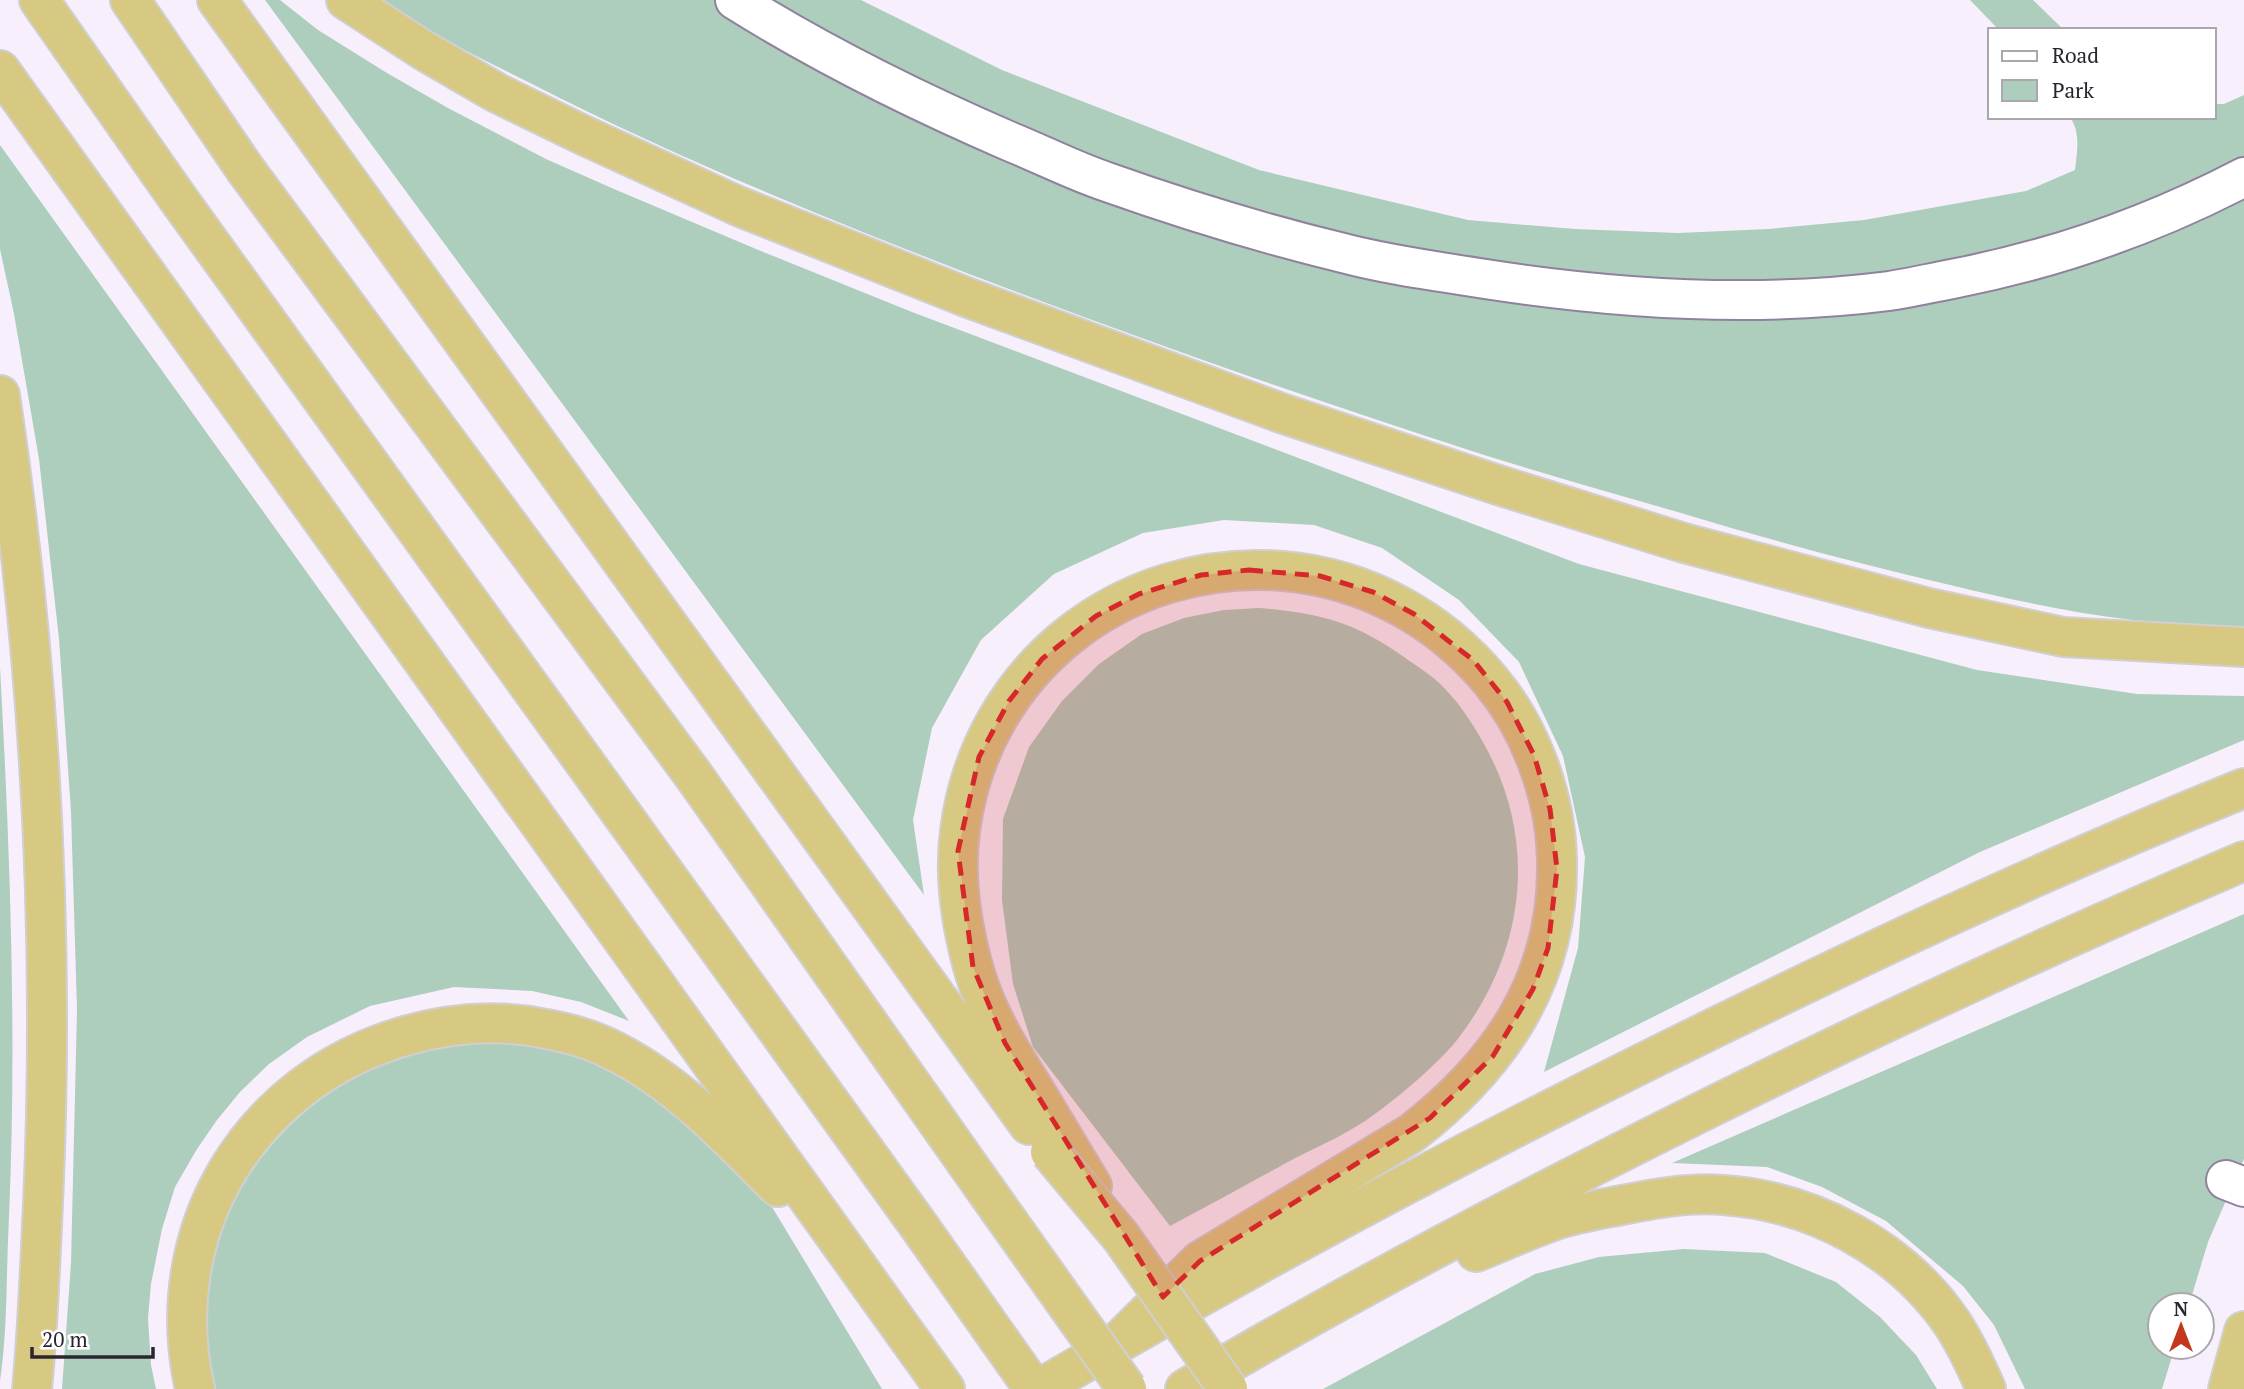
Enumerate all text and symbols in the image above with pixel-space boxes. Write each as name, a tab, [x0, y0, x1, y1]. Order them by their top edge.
legend	[1988, 28, 2216, 119]
text: Road	[2052, 41, 2099, 69]
text: Park	[2052, 76, 2094, 104]
north arrow	[2146, 1291, 2216, 1361]
text: N	[2174, 1296, 2189, 1321]
scale bar	[32, 1316, 152, 1360]
text: 20 m	[42, 1325, 88, 1353]

